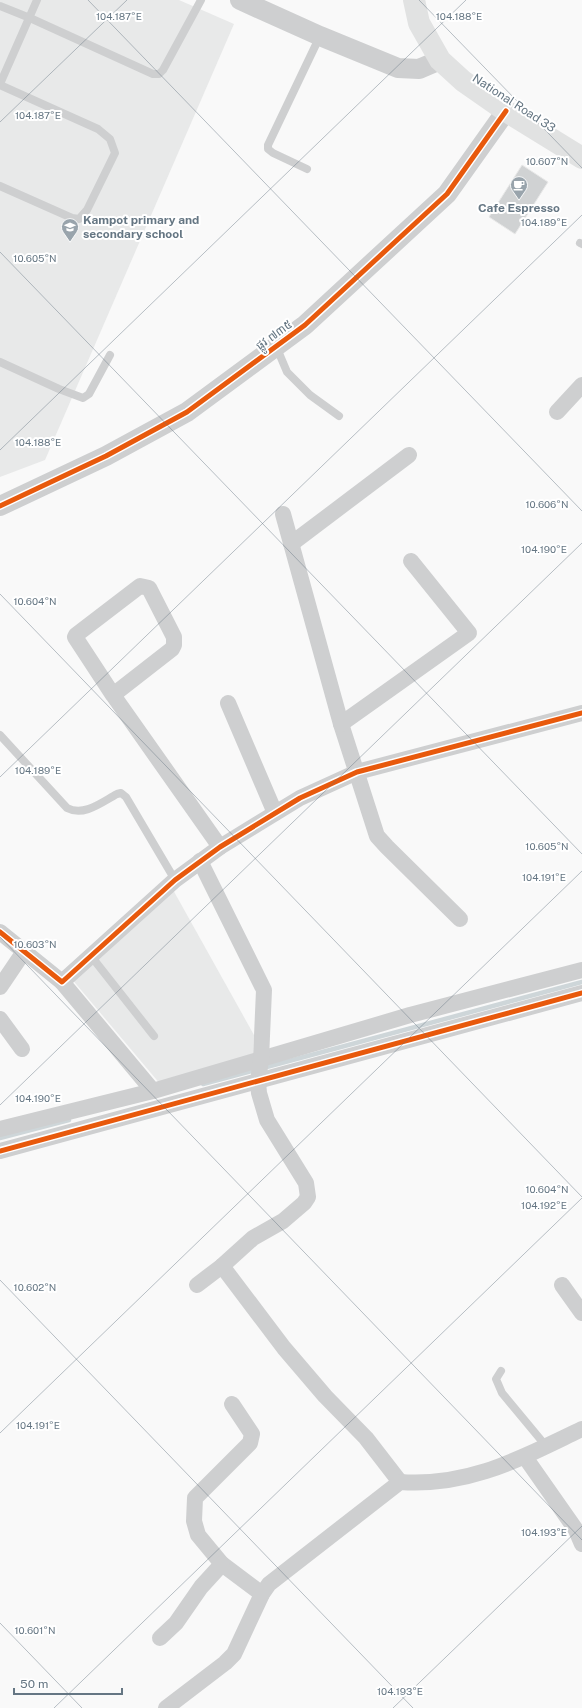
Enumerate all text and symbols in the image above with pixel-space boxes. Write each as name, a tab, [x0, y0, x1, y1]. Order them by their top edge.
text: 104.187°E	[96, 10, 142, 22]
text: 104.188°E	[436, 10, 482, 22]
street label: National Road 33	[470, 71, 558, 135]
text: 104.187°E	[15, 109, 61, 121]
text: 10.607°N	[526, 155, 568, 167]
cafe icon: Cafe Espresso	[509, 175, 529, 200]
place label: Cafe Espresso	[478, 201, 560, 215]
place label: Kampot primary and secondary school	[83, 213, 199, 241]
text: 104.189°E	[521, 216, 567, 228]
school or university icon: Kampot primary and secondary school	[60, 217, 80, 242]
text: 10.605°N	[13, 252, 57, 264]
street label: ផ្លូវ ៧៣៥	[253, 317, 297, 356]
text: 104.188°E	[15, 436, 61, 448]
text: 10.606°N	[525, 498, 569, 510]
text: 104.190°E	[521, 543, 567, 555]
text: 10.604°N	[13, 595, 57, 607]
text: 104.189°E	[15, 764, 61, 776]
text: 10.605°N	[525, 840, 569, 852]
text: 104.191°E	[522, 871, 566, 883]
text: 10.603°N	[13, 938, 57, 950]
text: 104.190°E	[15, 1092, 61, 1104]
text: 10.604°N	[525, 1183, 569, 1195]
text: 104.192°E	[521, 1199, 567, 1211]
text: 10.602°N	[14, 1281, 56, 1293]
text: 104.191°E	[16, 1419, 60, 1431]
text: 104.193°E	[521, 1526, 567, 1538]
text: 10.601°N	[15, 1624, 55, 1636]
scale bar	[14, 1670, 122, 1696]
text: 50 m	[20, 1677, 48, 1691]
text: 104.193°E	[377, 1685, 423, 1697]

